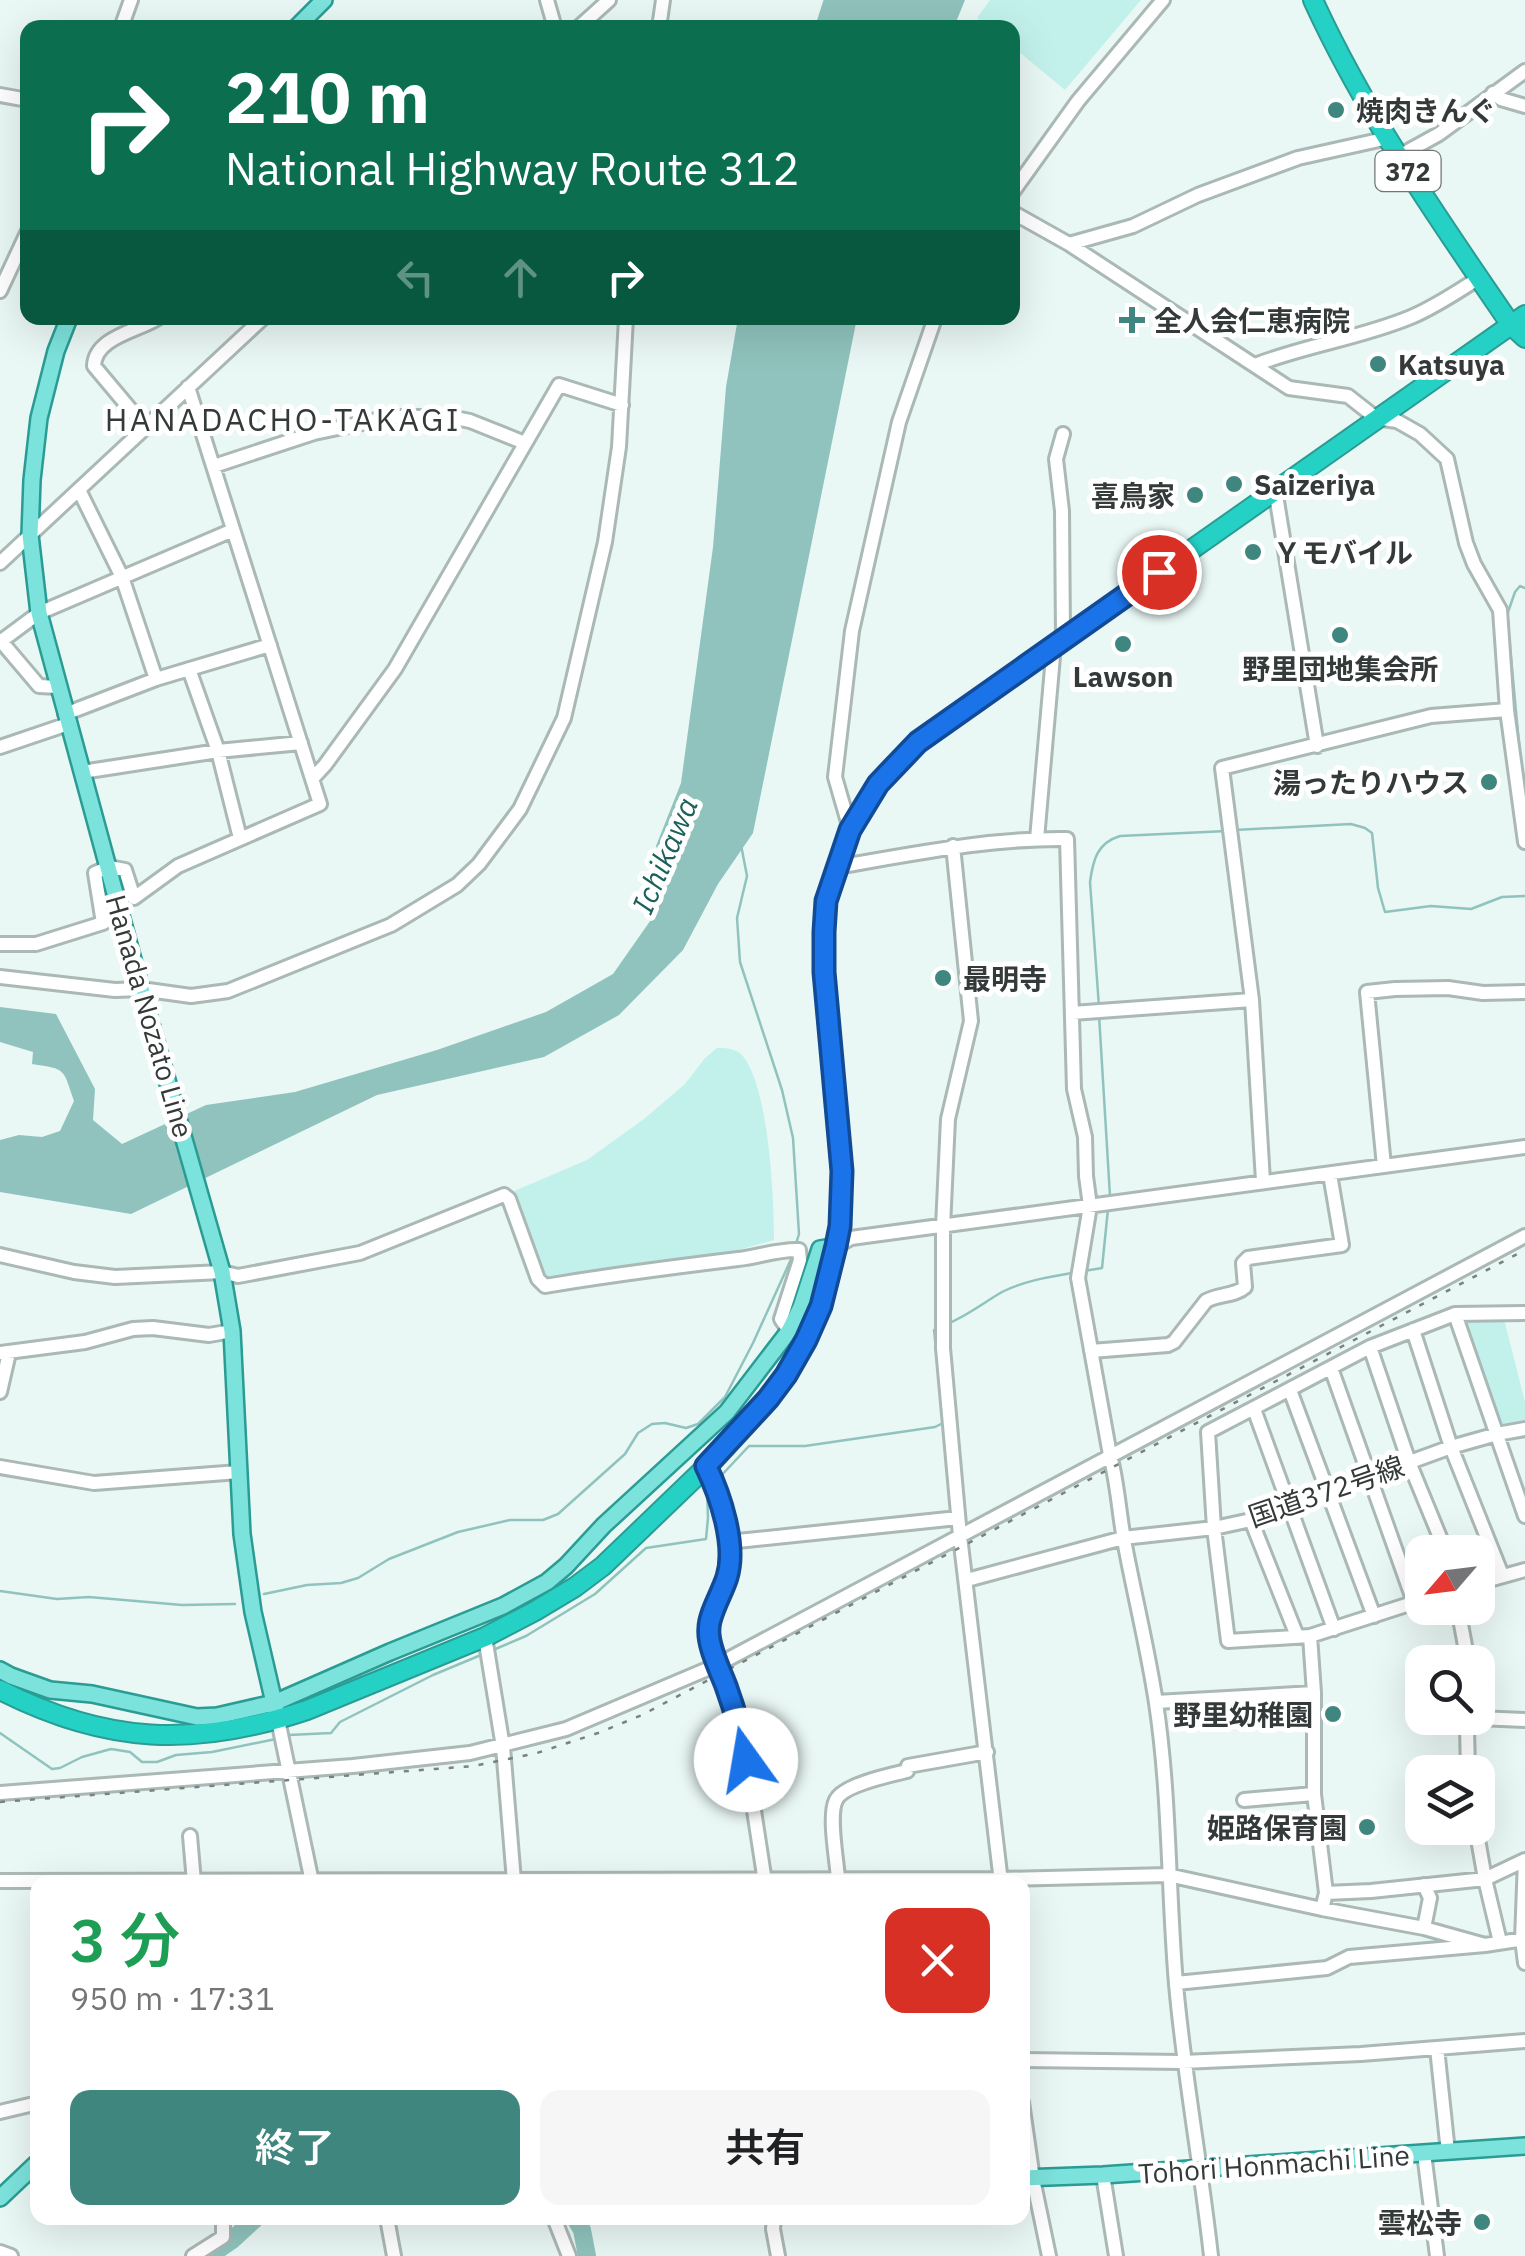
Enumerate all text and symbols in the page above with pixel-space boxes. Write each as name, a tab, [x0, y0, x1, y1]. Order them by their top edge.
text: 210 m	[225, 51, 430, 142]
icon: right	[60, 60, 190, 190]
place label: 焼肉きんぐ	[1356, 92, 1496, 129]
marker: 焼肉きんぐ	[1325, 99, 1347, 121]
text: National Highway Route 312	[225, 139, 800, 197]
road number: 372	[1376, 151, 1440, 191]
icon: left	[388, 250, 443, 305]
icon: ahead	[493, 250, 548, 305]
icon: right	[598, 250, 653, 305]
place label: 全人会仁恵病院	[1154, 302, 1350, 339]
marker: 全人会仁恵病院	[1119, 307, 1145, 333]
place label: Katsuya	[1398, 346, 1505, 383]
marker: Katsuya	[1367, 353, 1389, 375]
district label: HANADACHO-TAKAGI	[105, 398, 461, 440]
place label: Saizeriya	[1254, 466, 1375, 503]
marker: Saizeriya	[1223, 473, 1245, 495]
place label: 喜鳥家	[1091, 477, 1175, 514]
marker: 喜鳥家	[1184, 484, 1206, 506]
pin	[1117, 530, 1202, 615]
place label: Ｙモバイル	[1273, 534, 1413, 571]
marker: Ｙモバイル	[1242, 541, 1264, 563]
icon: arrive	[1132, 545, 1187, 600]
marker: 野里団地集会所	[1329, 624, 1351, 646]
marker: Lawson	[1112, 633, 1134, 655]
place label: 野里団地集会所	[1242, 650, 1438, 687]
place label: Lawson	[1073, 658, 1173, 695]
place label: 湯ったりハウス	[1273, 764, 1469, 801]
marker: 湯ったりハウス	[1478, 771, 1500, 793]
water label: Ichikawa	[622, 791, 706, 919]
street label: Hanada Nozato Line	[98, 890, 202, 1142]
place label: 最明寺	[963, 960, 1047, 997]
marker: 最明寺	[932, 967, 954, 989]
street label: 国道372号線	[1243, 1447, 1409, 1535]
north arrow	[1405, 1535, 1495, 1625]
map controls	[1405, 1535, 1495, 1845]
button: search	[1405, 1645, 1495, 1735]
place label: 野里幼稚園	[1173, 1696, 1313, 1733]
marker: 野里幼稚園	[1322, 1703, 1344, 1725]
position arrow	[694, 1708, 798, 1812]
button: layers	[1405, 1755, 1495, 1845]
place label: 姫路保育園	[1207, 1809, 1347, 1846]
marker: 姫路保育園	[1356, 1816, 1378, 1838]
text: 3 分	[70, 1900, 180, 1979]
button: close	[885, 1908, 990, 2013]
text: 950 m · 17:31	[70, 1977, 275, 2019]
button: 終了	[70, 2090, 520, 2205]
button: 共有	[540, 2090, 990, 2205]
street label: Tohori Honmachi Line	[1137, 2136, 1411, 2192]
place label: 雲松寺	[1378, 2204, 1462, 2241]
marker: 雲松寺	[1471, 2211, 1493, 2233]

